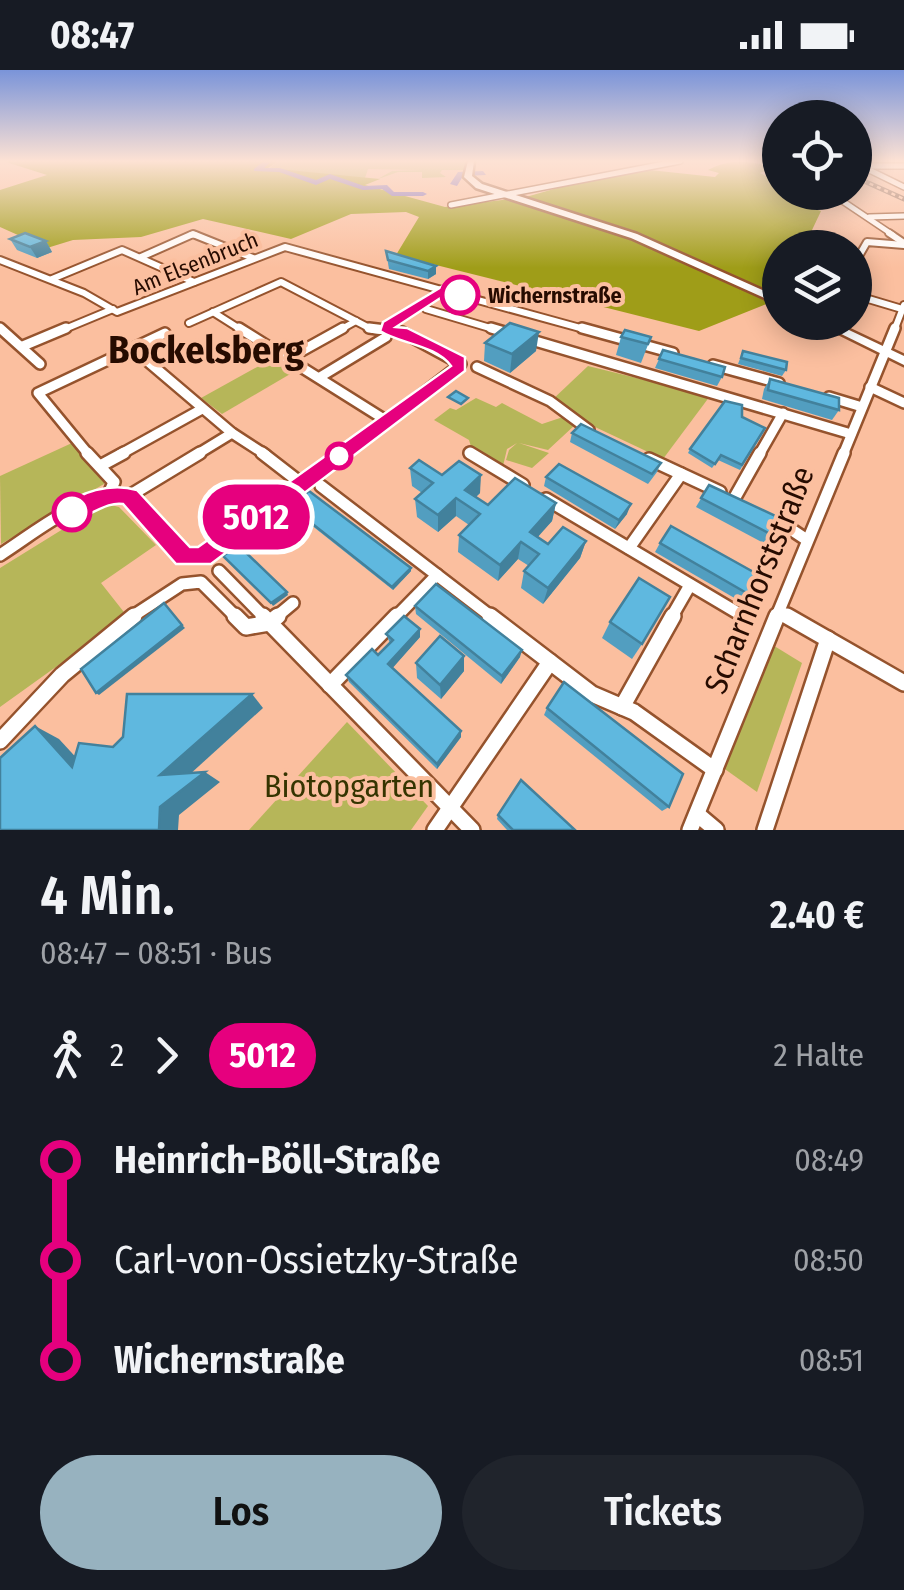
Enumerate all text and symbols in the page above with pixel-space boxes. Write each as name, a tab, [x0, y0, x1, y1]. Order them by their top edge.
text: 08:47	[50, 12, 134, 58]
map controls	[762, 100, 872, 340]
button: locate	[762, 100, 872, 210]
street label: Am Elsenbruch	[128, 226, 262, 301]
button: layers	[762, 230, 872, 340]
marker: Wichernstraße	[441, 276, 479, 314]
place label: Wichernstraße	[488, 282, 622, 309]
district label: Bockelsberg	[108, 327, 304, 373]
unlabelled marker	[326, 443, 352, 469]
street label: Scharnhorststraße	[696, 461, 822, 699]
line badge: 5012	[186, 484, 326, 550]
unlabelled marker	[53, 493, 91, 531]
text: 5012	[223, 496, 289, 538]
park label: Biotopgarten	[264, 767, 434, 805]
text: 4 Min.	[40, 863, 175, 929]
text: 2.40 €	[770, 892, 864, 938]
text: 08:47 – 08:51 · Bus	[40, 934, 272, 972]
icon: walk	[40, 1028, 95, 1083]
icon: forward	[139, 1028, 194, 1083]
text: 5012	[229, 1034, 296, 1076]
text: 2	[110, 1036, 124, 1074]
text: 2 Halte	[773, 1036, 864, 1074]
text: Heinrich-Böll-Straße	[114, 1137, 440, 1183]
text: 08:49	[794, 1141, 864, 1179]
text: Carl-von-Ossietzky-Straße	[114, 1237, 518, 1283]
text: 08:50	[793, 1241, 864, 1279]
text: Wichernstraße	[114, 1337, 345, 1383]
text: 08:51	[799, 1341, 864, 1379]
button: Los	[40, 1455, 442, 1570]
button: Tickets	[462, 1455, 864, 1570]

